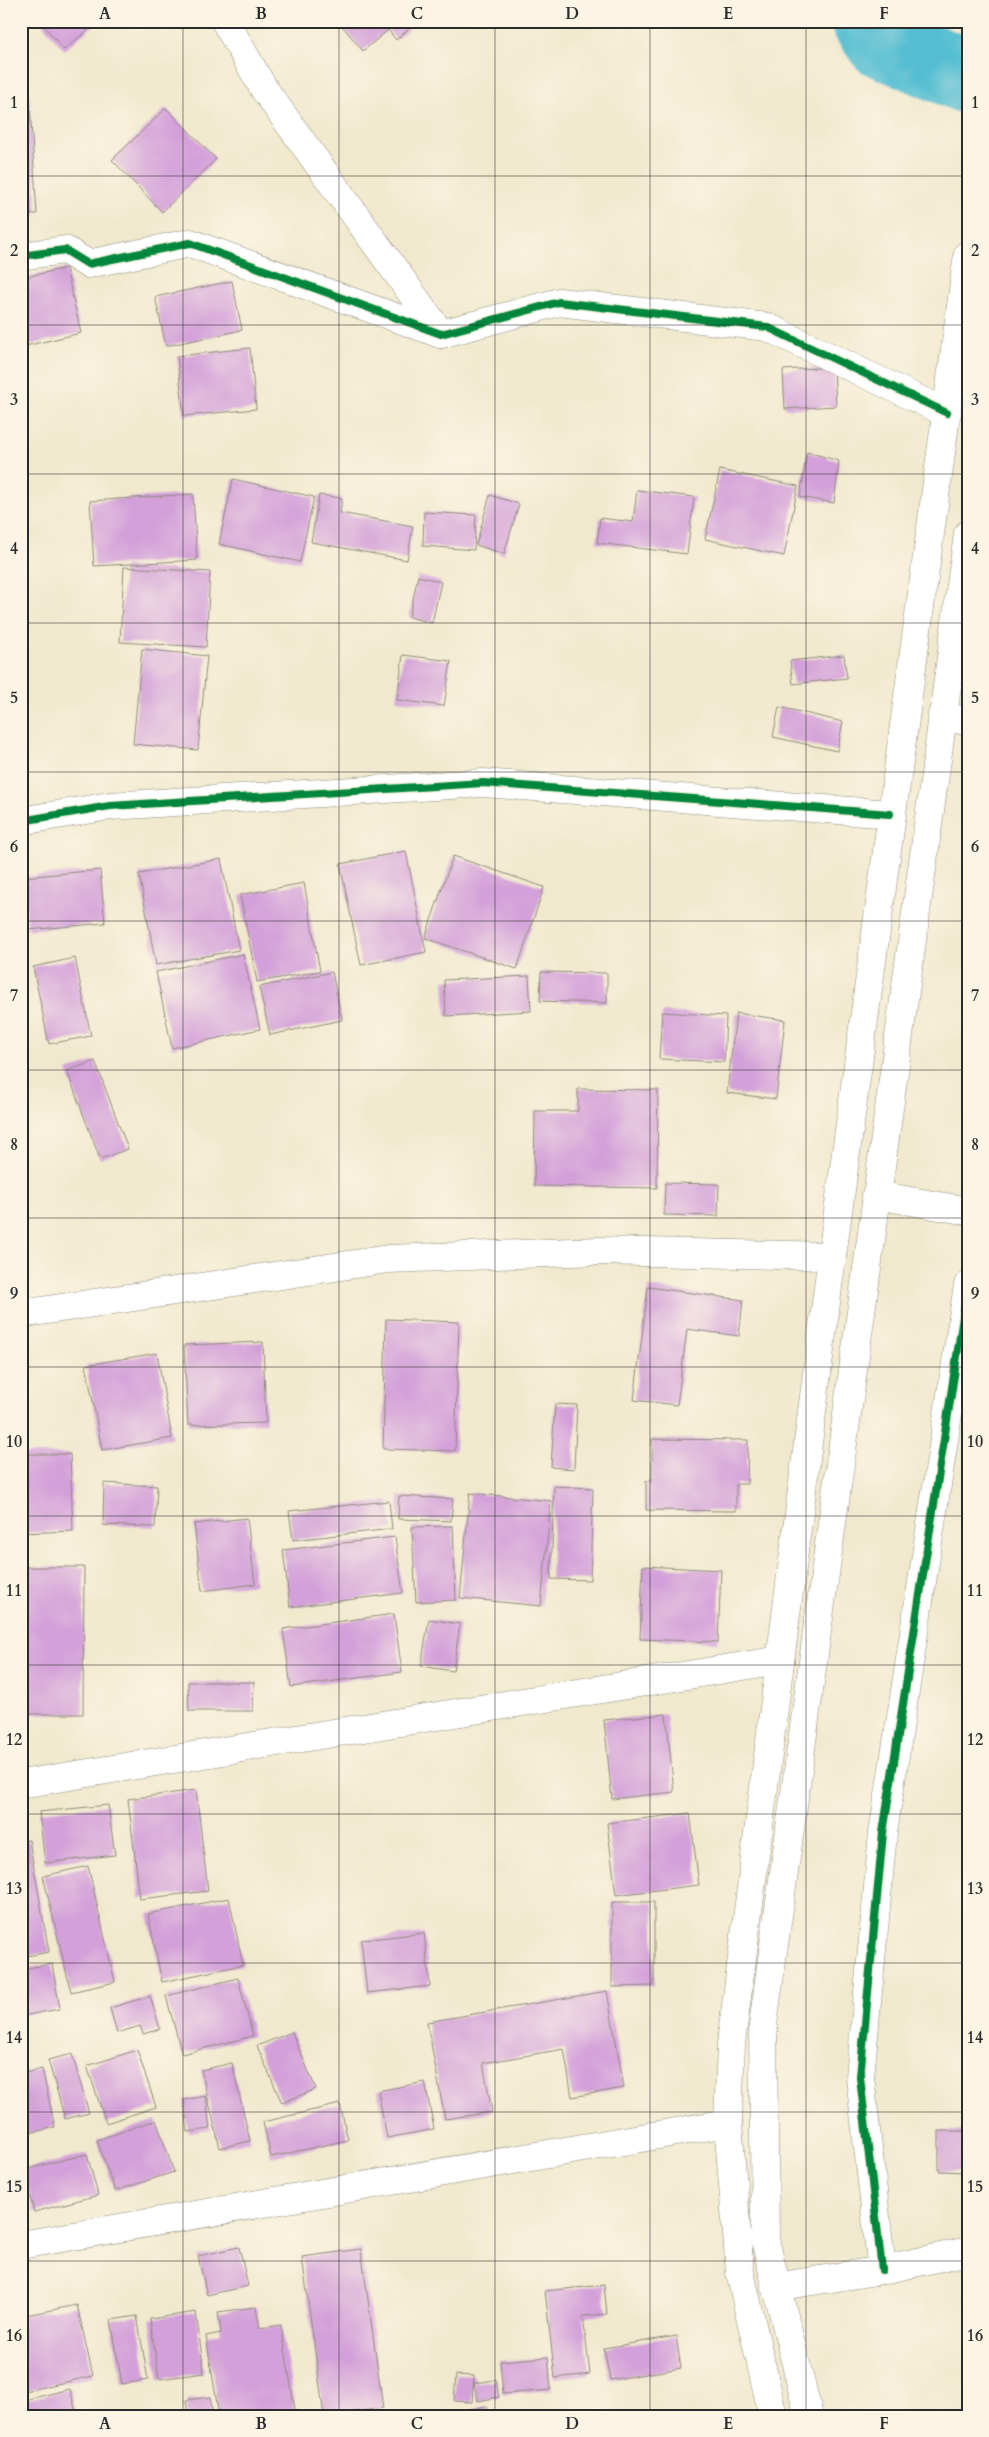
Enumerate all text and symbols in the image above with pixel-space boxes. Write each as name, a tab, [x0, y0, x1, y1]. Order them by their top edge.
text: A	[99, 3, 111, 25]
text: B	[255, 3, 267, 25]
text: C	[411, 3, 423, 25]
text: D	[565, 3, 579, 25]
text: E	[723, 3, 733, 25]
text: F	[879, 3, 889, 25]
text: 1	[10, 92, 18, 114]
text: 1	[971, 92, 979, 114]
text: 2	[10, 240, 18, 262]
text: 2	[971, 240, 979, 262]
text: 3	[10, 389, 18, 411]
text: 3	[971, 389, 979, 411]
text: 4	[10, 538, 18, 560]
text: 4	[971, 538, 979, 560]
text: 5	[10, 687, 18, 709]
text: 5	[971, 687, 979, 709]
text: 6	[10, 836, 18, 858]
text: 6	[971, 836, 979, 858]
text: 7	[10, 985, 18, 1007]
text: 7	[971, 985, 979, 1007]
text: 8	[10, 1134, 18, 1156]
text: 8	[971, 1134, 979, 1156]
text: 9	[10, 1283, 18, 1305]
text: 9	[971, 1283, 979, 1305]
text: 10	[6, 1431, 22, 1453]
text: 10	[967, 1431, 983, 1453]
text: 11	[6, 1580, 22, 1602]
text: 11	[967, 1580, 983, 1602]
text: 12	[6, 1729, 22, 1751]
text: 12	[967, 1729, 983, 1751]
text: 13	[6, 1878, 22, 1900]
text: 13	[967, 1878, 983, 1900]
text: 14	[6, 2027, 22, 2049]
text: 14	[967, 2027, 983, 2049]
text: 15	[6, 2176, 22, 2198]
text: 15	[967, 2176, 983, 2198]
text: 16	[6, 2325, 22, 2347]
text: 16	[967, 2325, 983, 2347]
text: A	[99, 2413, 111, 2435]
text: B	[255, 2413, 267, 2435]
text: C	[411, 2413, 423, 2435]
text: D	[565, 2413, 579, 2435]
text: E	[723, 2413, 733, 2435]
text: F	[879, 2413, 889, 2435]

